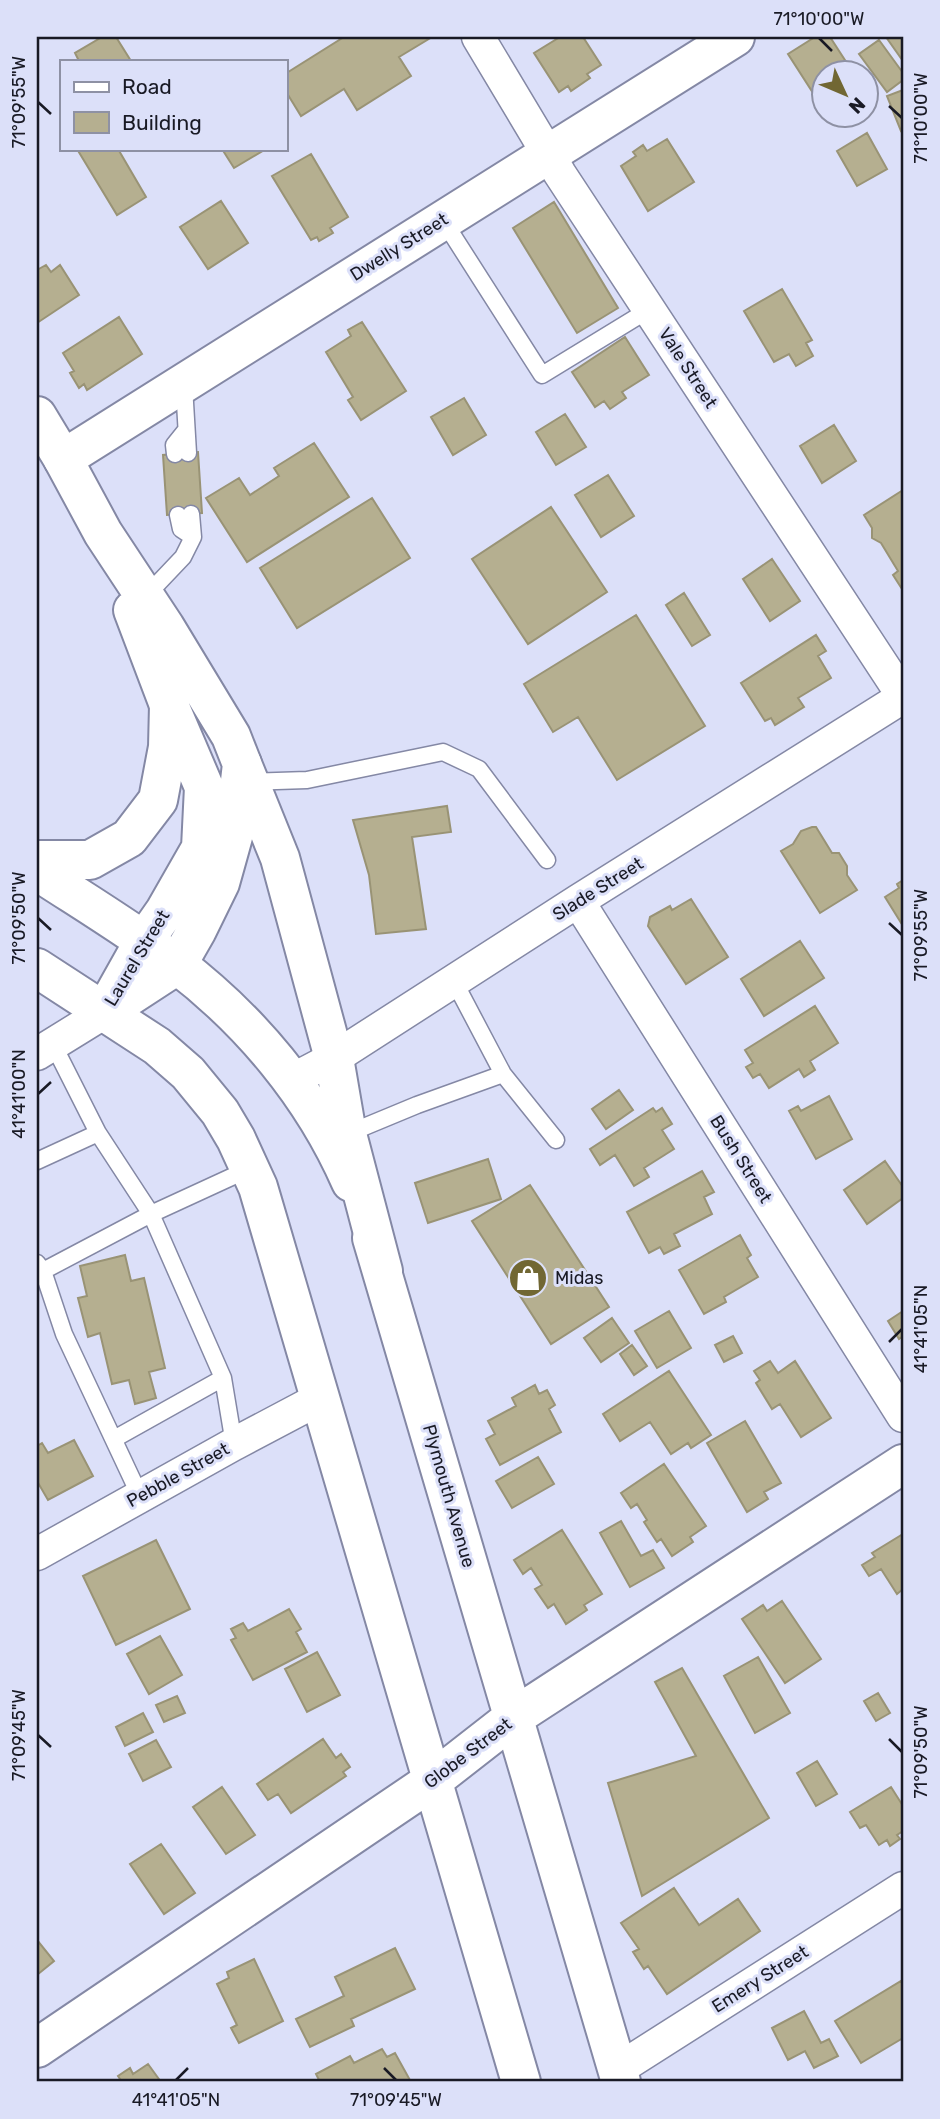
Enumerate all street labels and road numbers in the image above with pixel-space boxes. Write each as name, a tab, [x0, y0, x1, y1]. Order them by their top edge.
street label: Dwelly Street	[346, 208, 452, 286]
street label: Vale Street	[654, 324, 722, 412]
street label: Slade Street	[549, 852, 647, 926]
street label: Laurel Street	[100, 906, 174, 1010]
street label: Bush Street	[705, 1111, 777, 1207]
street label: Plymouth Avenue	[418, 1422, 480, 1570]
street label: Pebble Street	[123, 1438, 233, 1512]
street label: Globe Street	[420, 1713, 516, 1793]
street label: Emery Street	[708, 1941, 812, 2017]

